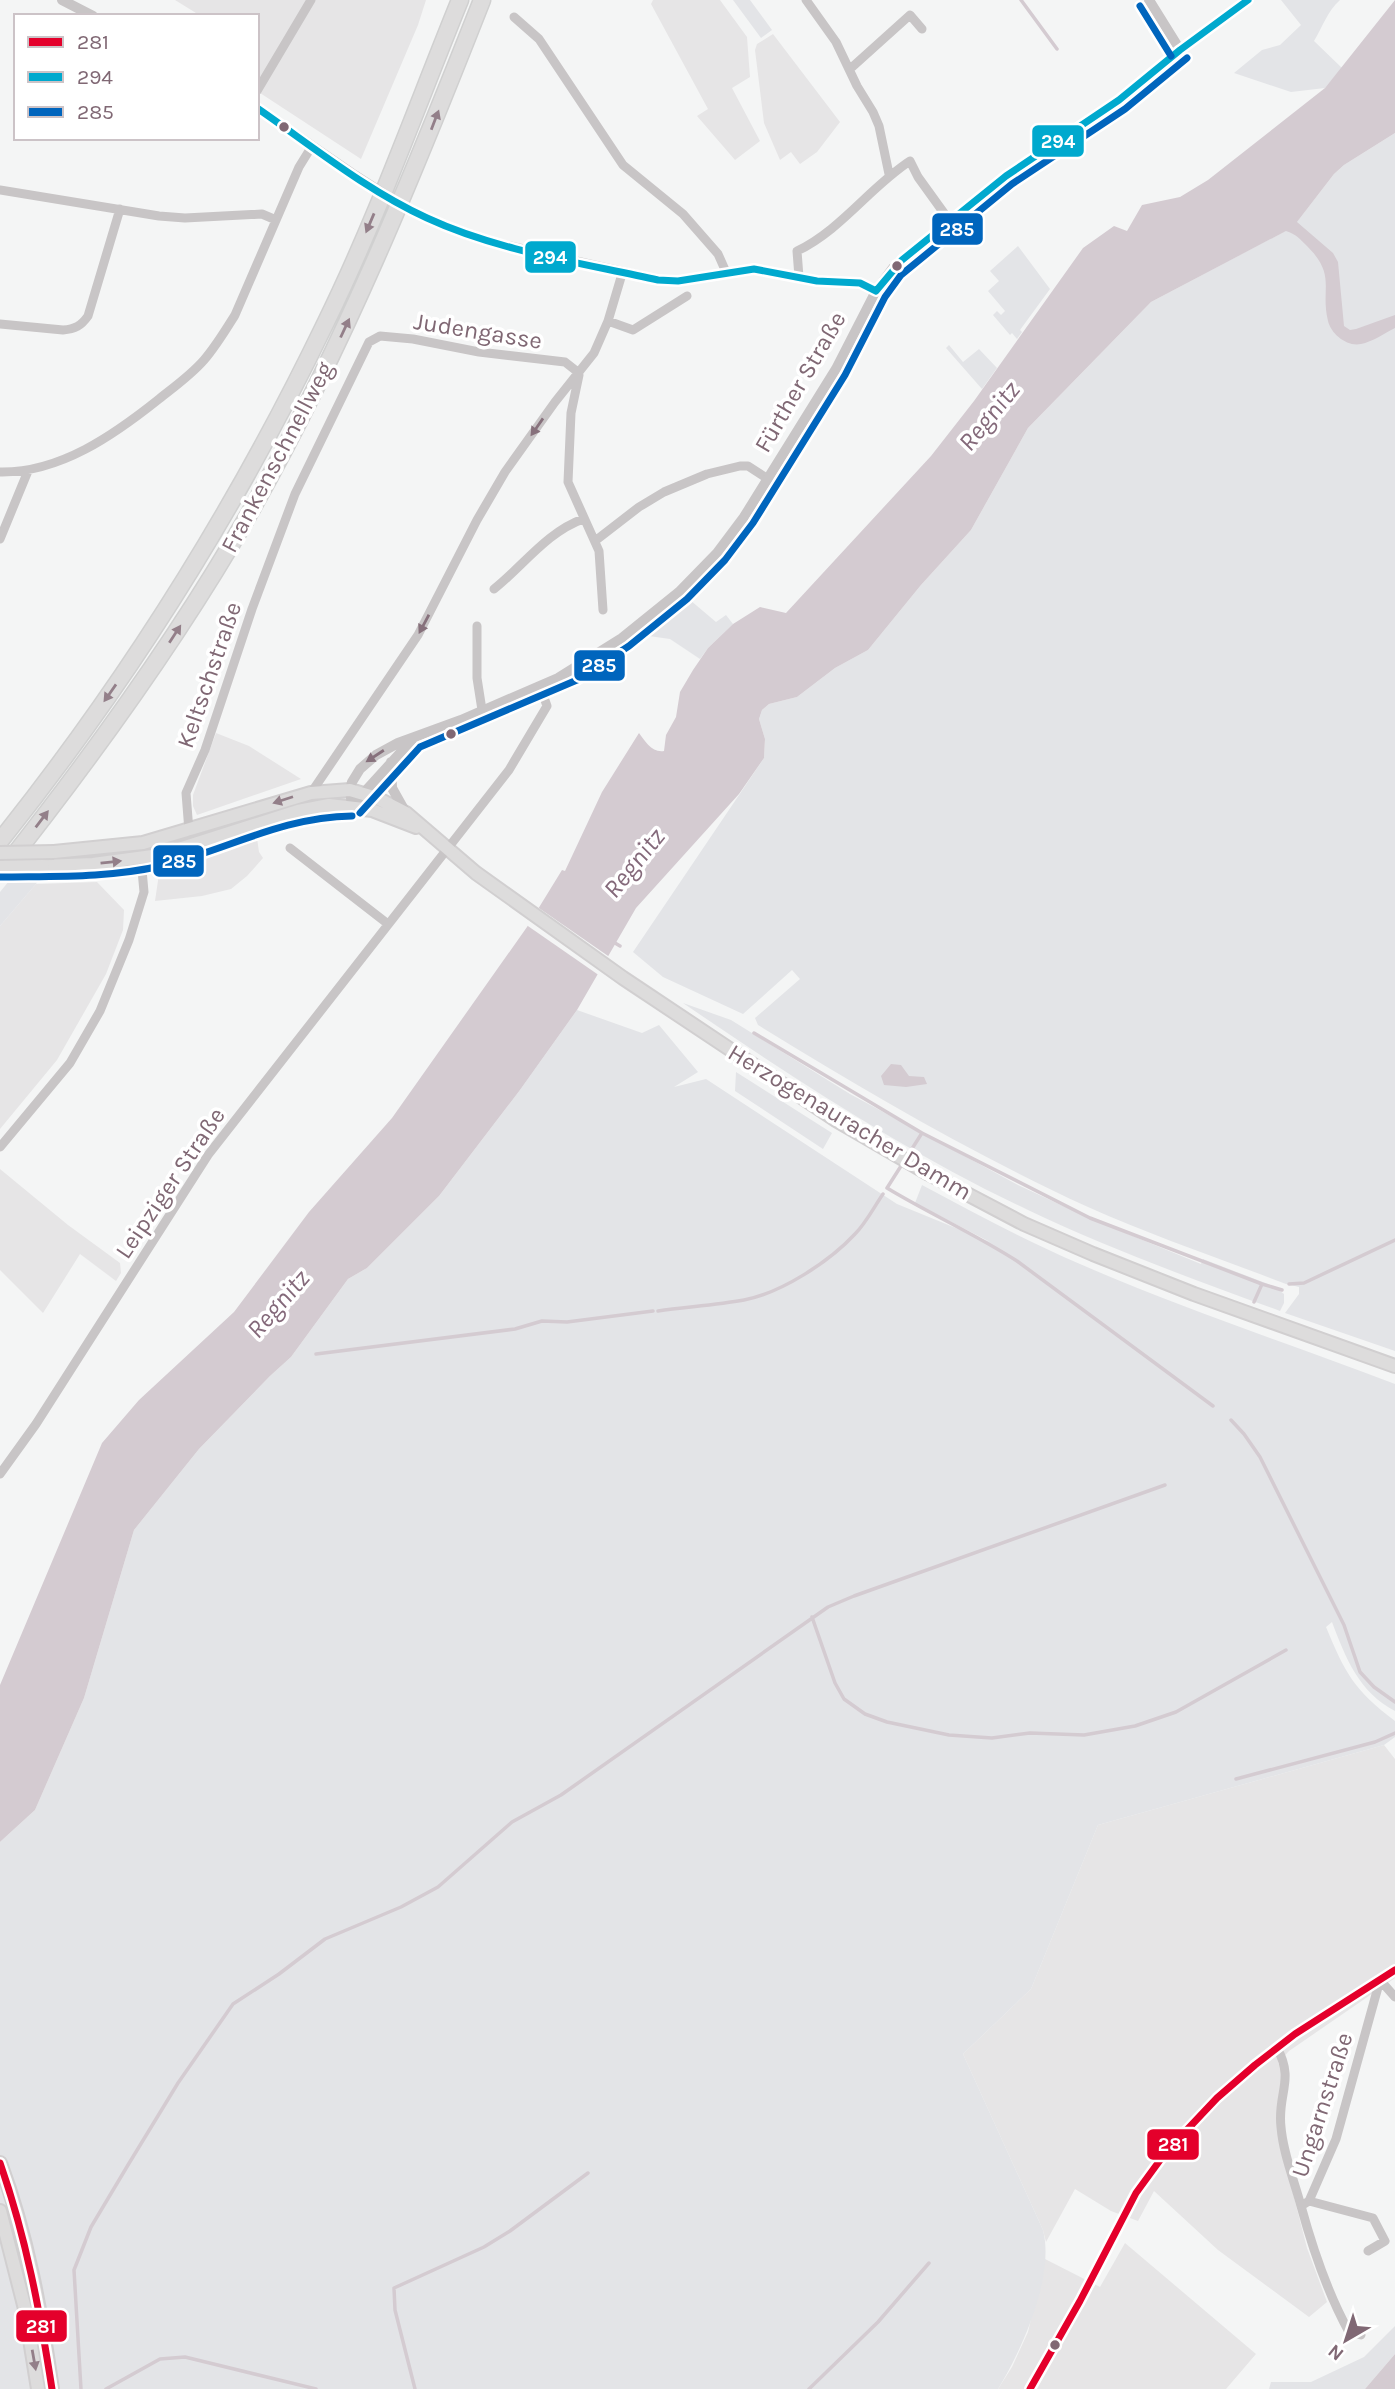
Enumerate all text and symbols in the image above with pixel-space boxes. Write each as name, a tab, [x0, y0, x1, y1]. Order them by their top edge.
legend	[14, 14, 259, 140]
text: 281	[77, 30, 109, 54]
text: 294	[77, 65, 113, 89]
text: 285	[77, 100, 114, 124]
one-way arrow	[430, 109, 441, 130]
unlabelled marker	[277, 120, 291, 134]
line badge: 294	[1031, 124, 1085, 158]
text: 294	[1041, 131, 1076, 153]
one-way arrow	[365, 212, 376, 233]
line badge: 285	[931, 212, 984, 246]
text: 285	[940, 219, 974, 241]
line badge: 294	[524, 240, 577, 274]
text: 294	[533, 247, 568, 269]
unlabelled marker	[890, 259, 904, 273]
street label: Judengasse	[412, 307, 544, 355]
street label: Fürther Straße	[748, 307, 852, 457]
one-way arrow	[339, 318, 350, 339]
street label: Frankenschnellweg	[215, 356, 339, 557]
water label: Regnitz	[952, 374, 1027, 457]
one-way arrow	[530, 418, 544, 436]
street label: Keltschstraße	[171, 598, 247, 752]
one-way arrow	[418, 614, 430, 634]
one-way arrow	[168, 624, 181, 644]
line badge: 285	[573, 649, 626, 682]
text: 285	[582, 655, 616, 677]
one-way arrow	[103, 684, 117, 702]
unlabelled marker	[444, 727, 458, 741]
one-way arrow	[365, 750, 385, 763]
one-way arrow	[273, 796, 294, 806]
one-way arrow	[35, 810, 49, 828]
water label: Regnitz	[597, 821, 672, 904]
line badge: 285	[152, 844, 205, 878]
text: 285	[162, 851, 196, 873]
one-way arrow	[100, 856, 122, 867]
street label: Herzogenauracher Damm	[723, 1038, 977, 1206]
street label: Leipziger Straße	[109, 1102, 231, 1264]
water label: Regnitz	[240, 1263, 317, 1345]
street label: Ungarnstraße	[1285, 2029, 1359, 2181]
line badge: 281	[1146, 2128, 1200, 2161]
text: 281	[1158, 2134, 1188, 2156]
north arrow	[1311, 2305, 1381, 2375]
line badge: 281	[15, 2309, 68, 2343]
text: 281	[26, 2316, 56, 2338]
unlabelled marker	[1048, 2338, 1062, 2352]
text: N	[1324, 2340, 1348, 2365]
one-way arrow	[29, 2349, 40, 2371]

